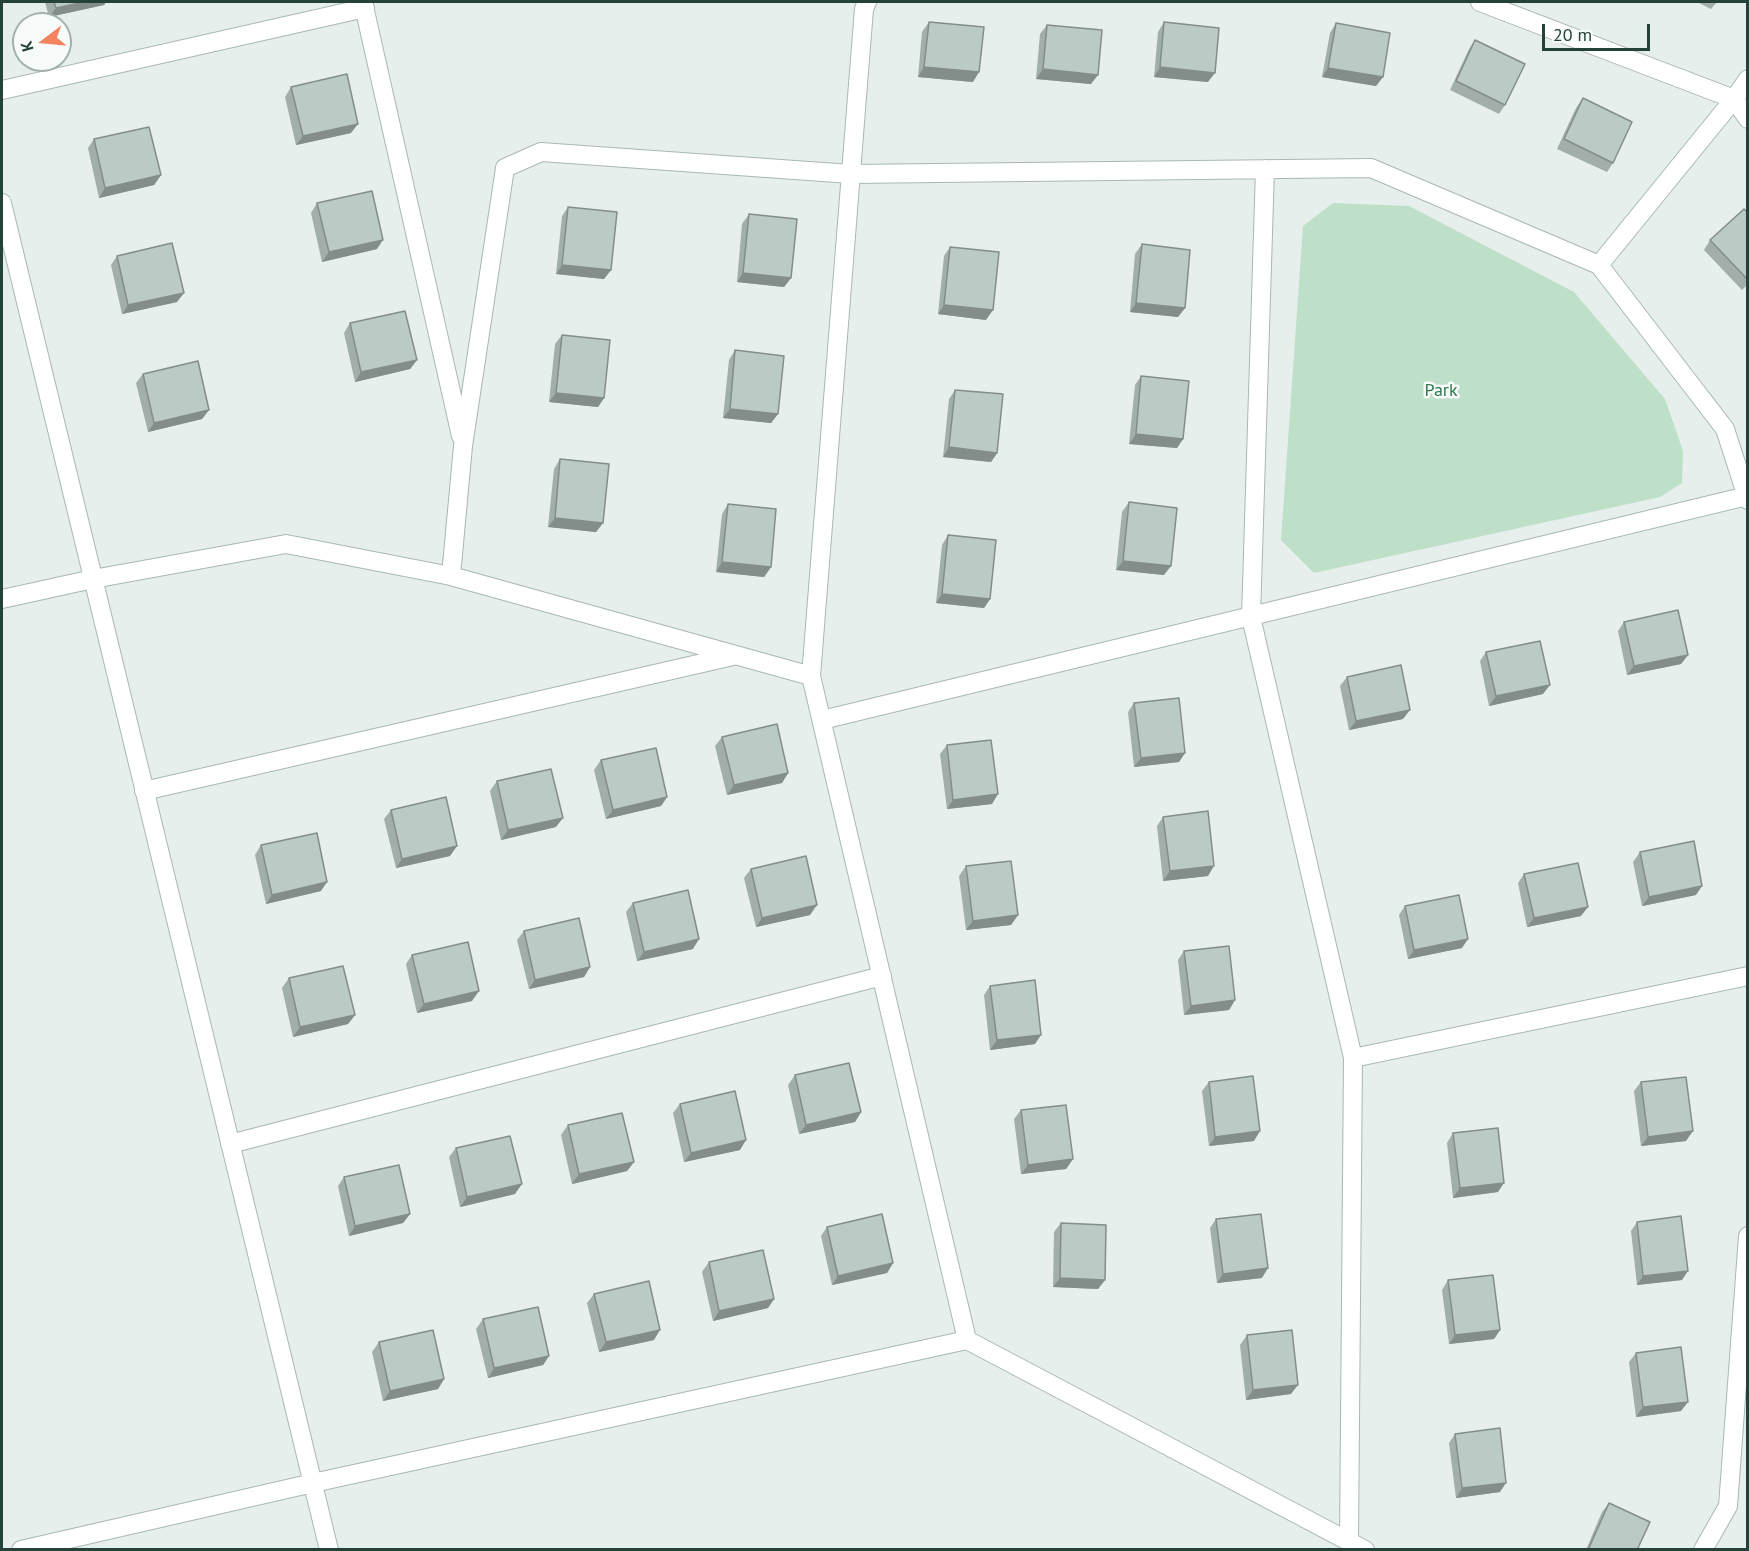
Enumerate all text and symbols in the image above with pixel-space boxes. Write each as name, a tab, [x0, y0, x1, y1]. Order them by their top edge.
north arrow	[12, 12, 72, 72]
scale bar	[1545, 12, 1653, 50]
text: 20 m	[1553, 23, 1592, 46]
text: K	[16, 39, 38, 54]
park label: Park	[1424, 380, 1458, 402]

